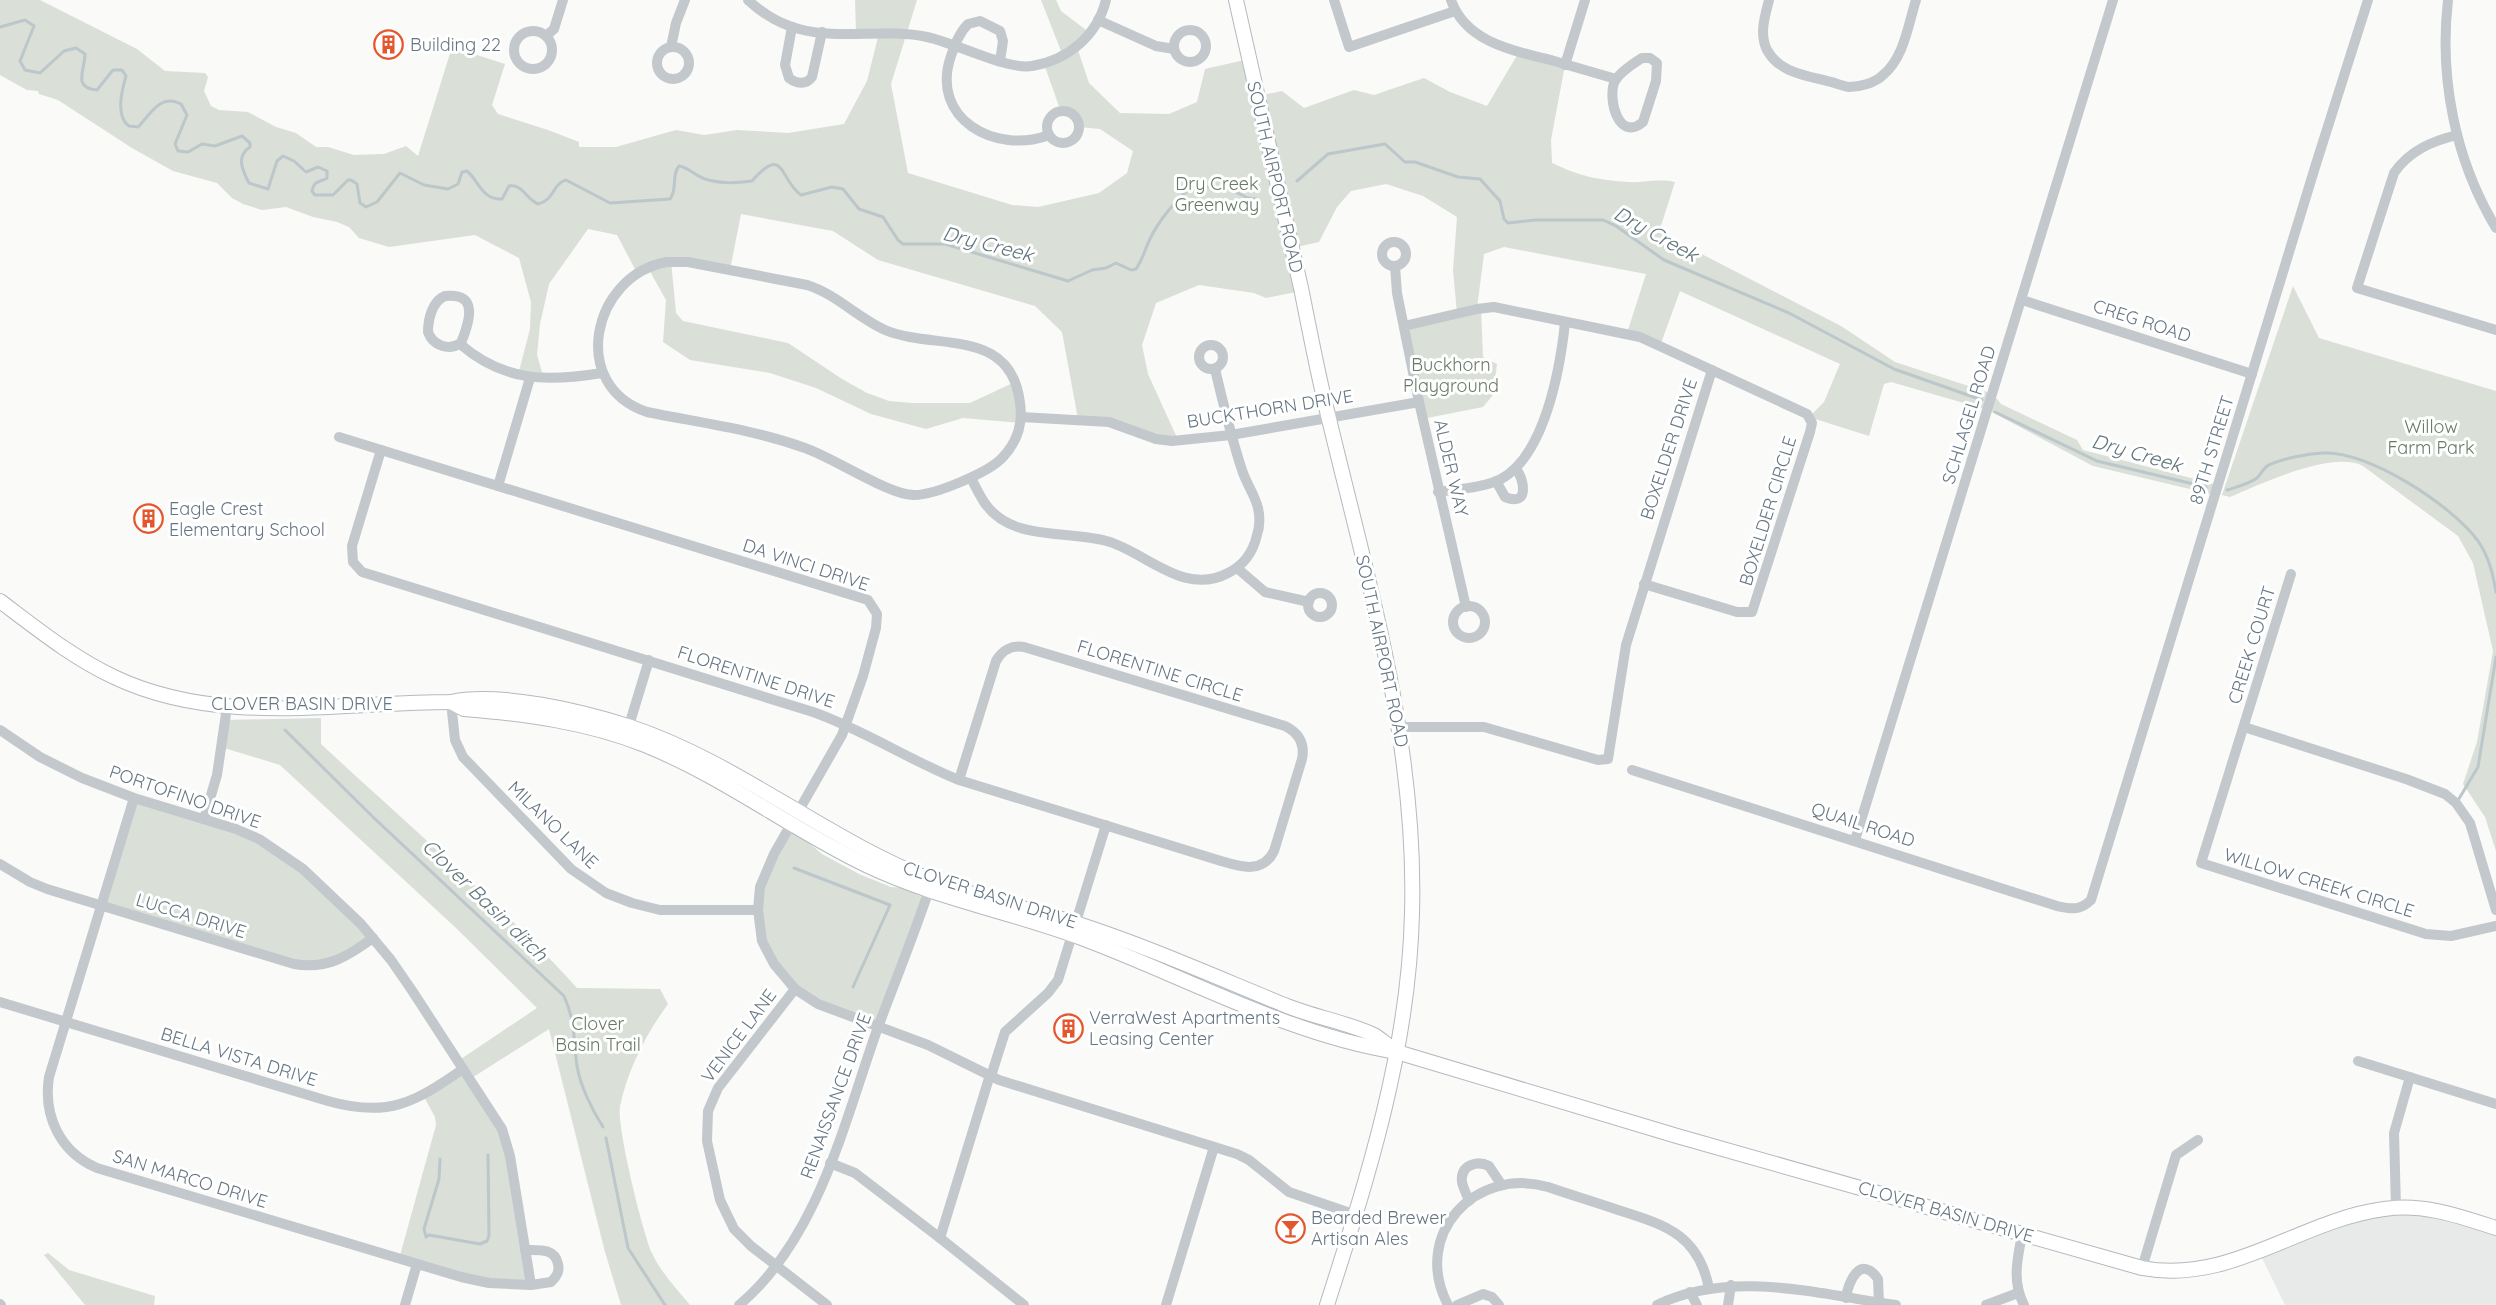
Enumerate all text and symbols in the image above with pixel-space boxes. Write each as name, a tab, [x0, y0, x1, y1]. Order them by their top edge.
building icon: Building 22	[373, 29, 405, 61]
place label: Building 22	[410, 33, 501, 56]
street label: SOUTH AIRPORT ROAD	[1242, 79, 1309, 275]
park label: Dry Creek Greenway	[1175, 172, 1259, 216]
water label: Dry Creek	[1610, 200, 1705, 268]
water label: Dry Creek	[940, 220, 1038, 267]
street label: CREG ROAD	[2090, 294, 2194, 347]
street label: SCHLAGEL ROAD	[1937, 343, 2000, 487]
park label: Buckhorn Playground	[1403, 353, 1499, 397]
street label: BOXELDER DRIVE	[1635, 375, 1702, 523]
street label: BUCKTHORN DRIVE	[1185, 384, 1355, 433]
street label: 89TH STREET	[2184, 392, 2239, 507]
park label: Willow Farm Park	[2387, 415, 2475, 459]
street label: ALDER WAY	[1429, 417, 1474, 519]
water label: Dry Creek	[2089, 428, 2187, 478]
street label: BOXELDER CIRCLE	[1734, 433, 1801, 589]
place label: Eagle Crest Elementary School	[169, 497, 325, 541]
building icon: Eagle Crest Elementary School	[132, 503, 164, 535]
street label: DA VINCI DRIVE	[740, 533, 872, 596]
street label: SOUTH AIRPORT ROAD	[1351, 553, 1414, 749]
street label: CREEK COURT	[2223, 583, 2280, 707]
street label: FLORENTINE CIRCLE	[1075, 634, 1246, 707]
street label: FLORENTINE DRIVE	[675, 640, 838, 713]
street label: CLOVER BASIN DRIVE	[211, 692, 393, 715]
street label: PORTOFINO DRIVE	[106, 760, 264, 833]
street label: MILANO LANE	[503, 776, 603, 874]
street label: QUAIL ROAD	[1809, 797, 1918, 852]
water label: Clover Basin ditch	[417, 833, 554, 966]
street label: WILLOW CREEK CIRCLE	[2221, 843, 2417, 922]
street label: CLOVER BASIN DRIVE	[900, 856, 1080, 934]
street label: LUCCA DRIVE	[133, 888, 249, 943]
street label: VENICE LANE	[696, 984, 781, 1087]
place label: VerraWest Apartments Leasing Center	[1089, 1006, 1280, 1050]
street label: RENAISSANCE DRIVE	[795, 1010, 876, 1182]
park label: Clover Basin Trail	[555, 1012, 641, 1056]
building icon: VerraWest Apartments Leasing Center	[1052, 1012, 1084, 1044]
street label: BELLA VISTA DRIVE	[158, 1022, 320, 1091]
street label: SAN MARCO DRIVE	[110, 1144, 270, 1213]
street label: CLOVER BASIN DRIVE	[1856, 1175, 2037, 1248]
place label: Bearded Brewer Artisan Ales	[1311, 1206, 1446, 1250]
bar icon: Bearded Brewer Artisan Ales	[1274, 1212, 1306, 1244]

